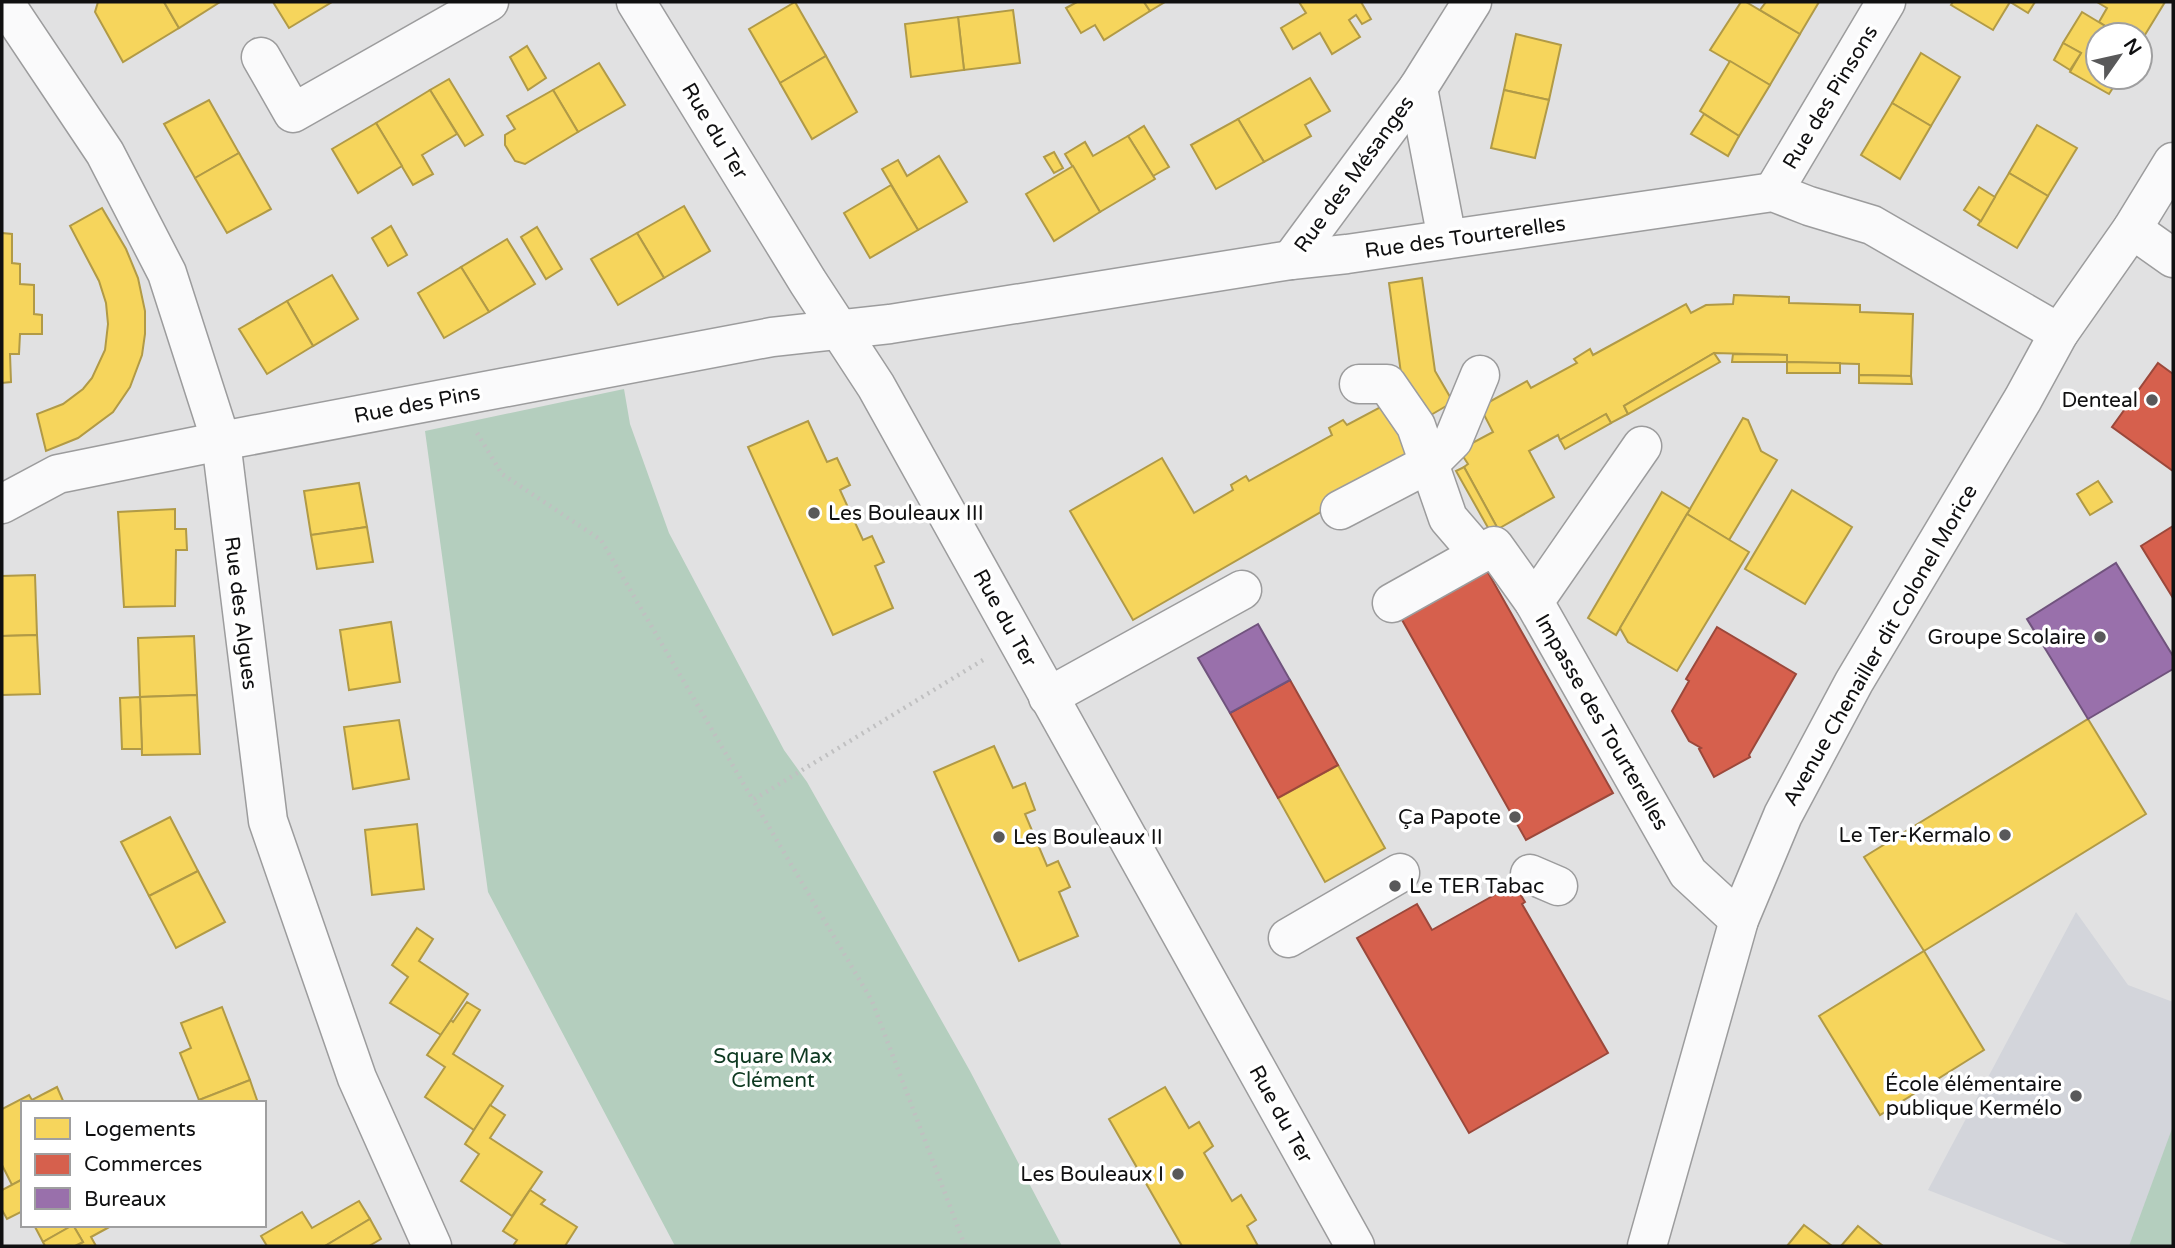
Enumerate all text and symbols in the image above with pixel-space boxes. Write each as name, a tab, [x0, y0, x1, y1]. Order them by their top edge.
street label: Rue des Pinsons	[1778, 21, 1883, 174]
north arrow	[2084, 21, 2154, 91]
text: N	[2119, 35, 2146, 60]
street label: Rue du Ter	[676, 79, 753, 184]
street label: Rue des Mésanges	[1289, 91, 1420, 257]
street label: Rue des Tourterelles	[1363, 211, 1567, 264]
street label: Rue des Pins	[352, 380, 482, 429]
place label: Denteal	[2061, 388, 2138, 413]
marker: Denteal	[2144, 392, 2160, 408]
street label: Avenue Chenailler dit Colonel Morice	[1778, 480, 1983, 810]
place label: Les Bouleaux III	[828, 501, 984, 526]
marker: Les Bouleaux III	[806, 505, 822, 521]
street label: Rue des Algues	[219, 535, 262, 691]
street label: Rue du Ter	[967, 565, 1042, 672]
street label: Impasse des Tourterelles	[1529, 610, 1674, 835]
place label: Groupe Scolaire	[1928, 625, 2086, 650]
marker: Groupe Scolaire	[2092, 629, 2108, 645]
place label: Ça Papote	[1398, 805, 1501, 830]
marker: Ça Papote	[1507, 809, 1523, 825]
place label: Le Ter-Kermalo	[1839, 823, 1991, 848]
place label: Les Bouleaux II	[1013, 825, 1163, 850]
marker: Le Ter-Kermalo	[1997, 827, 2013, 843]
marker: Les Bouleaux II	[991, 829, 1007, 845]
place label: Le TER Tabac	[1409, 874, 1544, 899]
marker: Le TER Tabac	[1387, 878, 1403, 894]
park label: Square Max Clément	[713, 1044, 833, 1093]
street label: Rue du Ter	[1243, 1061, 1318, 1168]
place label: École élémentaire publique Kermélo	[1885, 1072, 2062, 1121]
marker: École élémentaire publique Kermélo	[2068, 1088, 2084, 1104]
legend	[21, 1101, 266, 1227]
text: Logements	[84, 1117, 196, 1142]
text: Commerces	[84, 1152, 202, 1177]
place label: Les Bouleaux I	[1020, 1162, 1164, 1187]
marker: Les Bouleaux I	[1170, 1166, 1186, 1182]
text: Bureaux	[84, 1187, 166, 1212]

